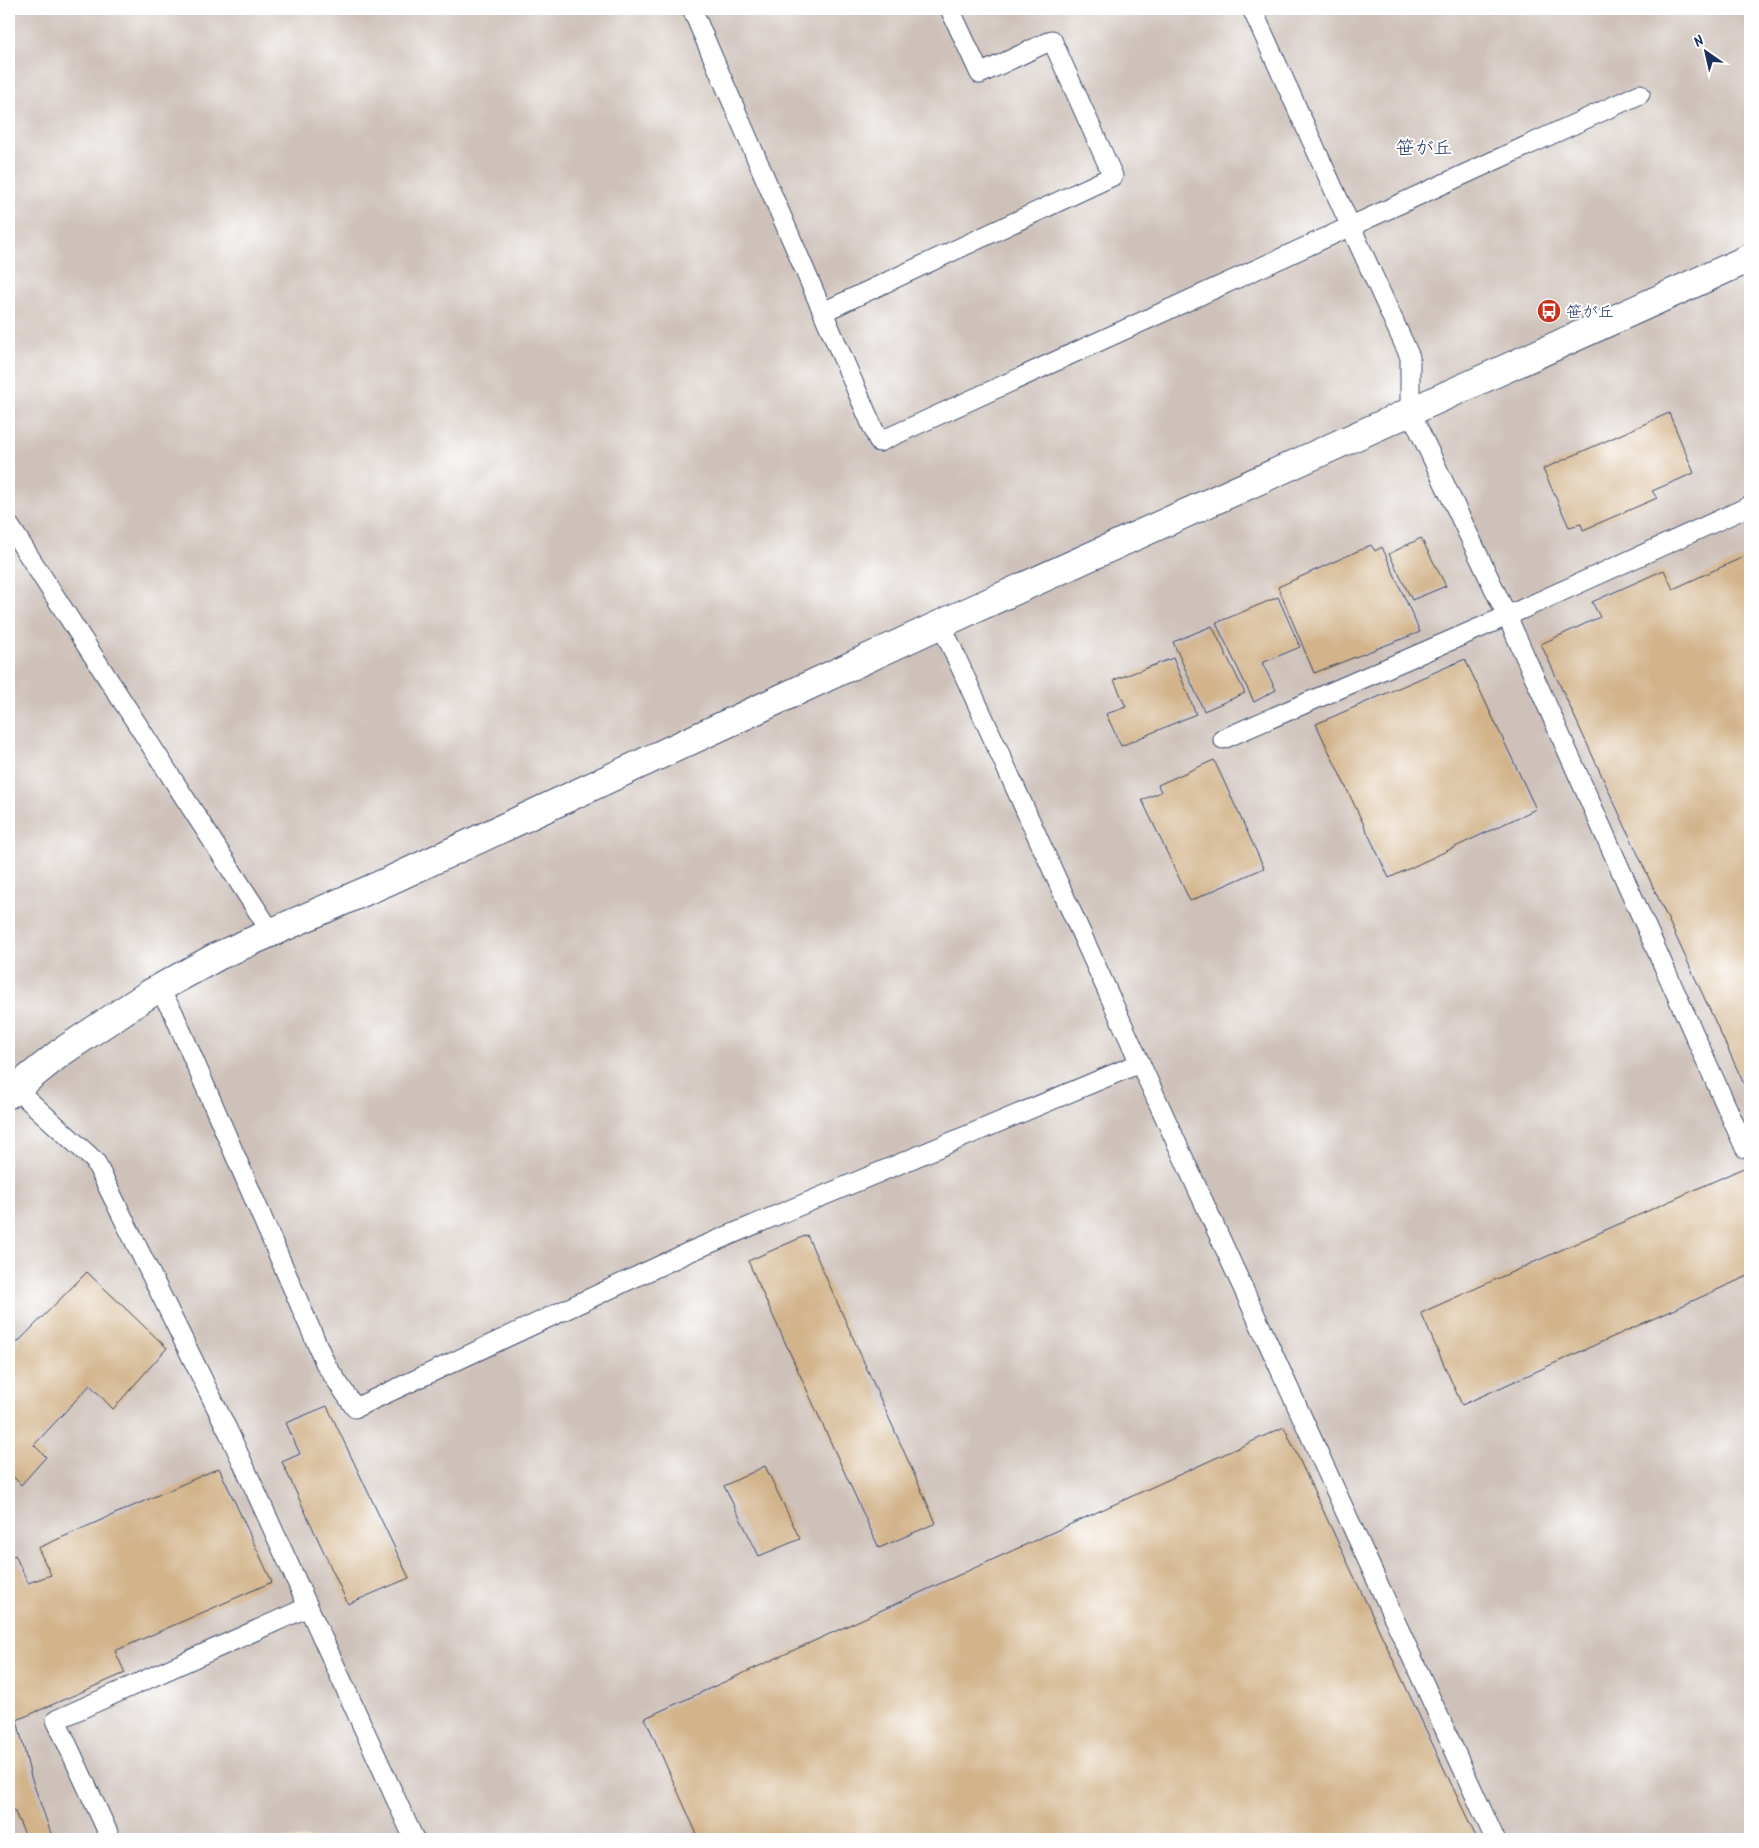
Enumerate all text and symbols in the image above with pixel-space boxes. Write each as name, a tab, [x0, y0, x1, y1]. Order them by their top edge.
north arrow	[1682, 28, 1732, 78]
text: N	[1689, 30, 1709, 54]
district label: 笹が丘	[1395, 134, 1453, 164]
bus stop icon: 笹が丘	[1536, 298, 1562, 324]
place label: 笹が丘	[1566, 300, 1614, 325]

